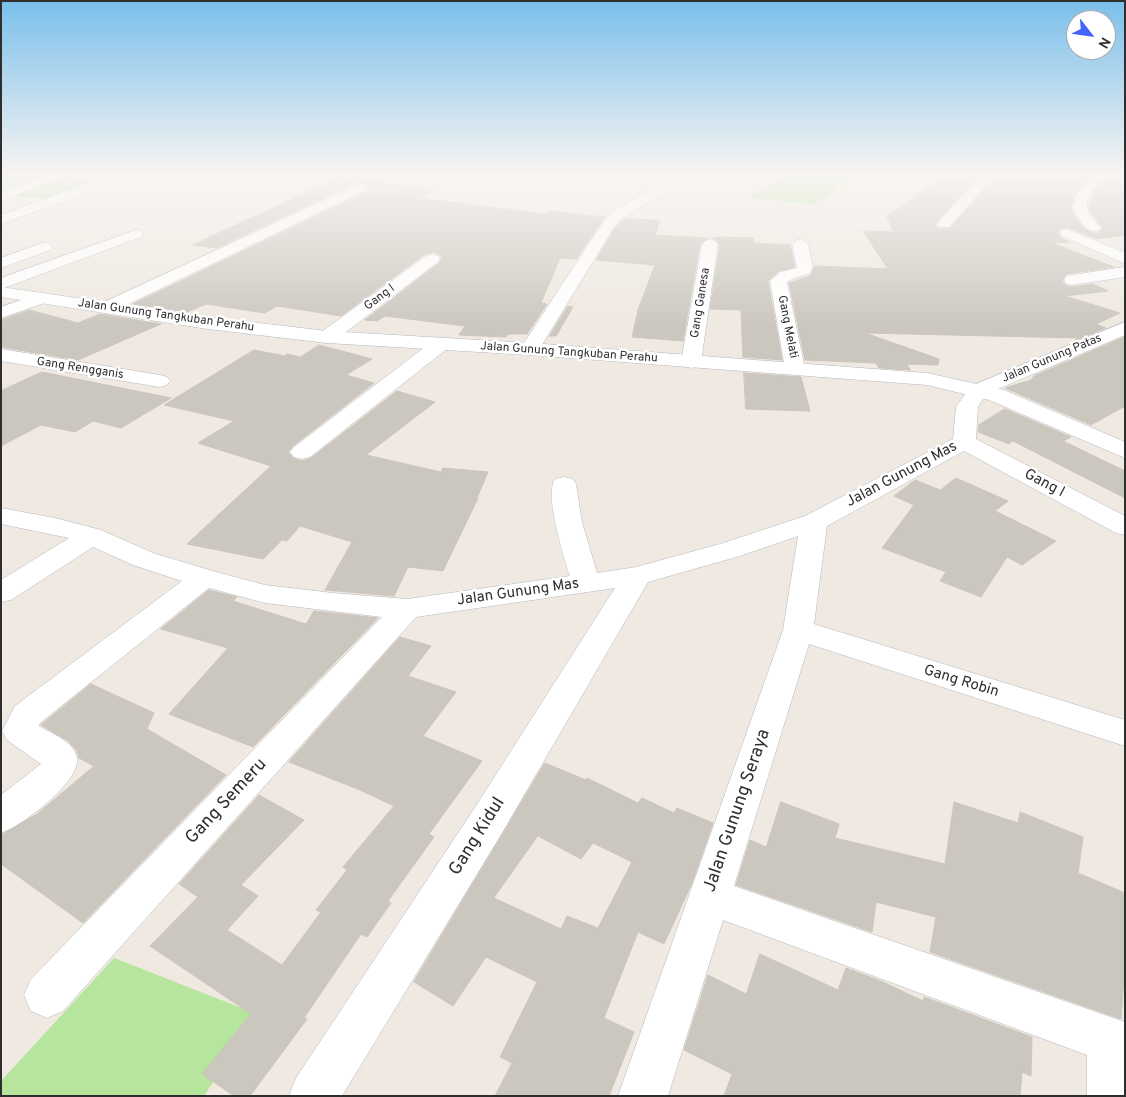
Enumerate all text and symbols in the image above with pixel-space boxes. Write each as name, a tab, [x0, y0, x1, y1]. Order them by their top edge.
north arrow	[1066, 10, 1116, 60]
text: N	[1094, 34, 1113, 51]
street label: Gang Ganesa	[688, 267, 714, 339]
street label: Gang I	[362, 282, 398, 314]
street label: Gang Melati	[774, 294, 800, 360]
street label: Jalan Gunung Tangkuban Perahu	[77, 296, 255, 336]
street label: Jalan Gunung Patas	[1000, 331, 1104, 387]
street label: Jalan Gunung Tangkuban Perahu	[480, 340, 658, 366]
street label: Gang Rengganis	[35, 355, 125, 383]
street label: Jalan Gunung Mas	[843, 438, 961, 512]
street label: Gang I	[1021, 466, 1067, 502]
street label: Jalan Gunung Mas	[456, 576, 580, 610]
street label: Gang Robin	[921, 662, 1001, 702]
street label: Jalan Gunung Seraya	[700, 727, 776, 895]
street label: Gang Semeru	[182, 755, 272, 849]
street label: Gang Kidul	[445, 794, 511, 880]

